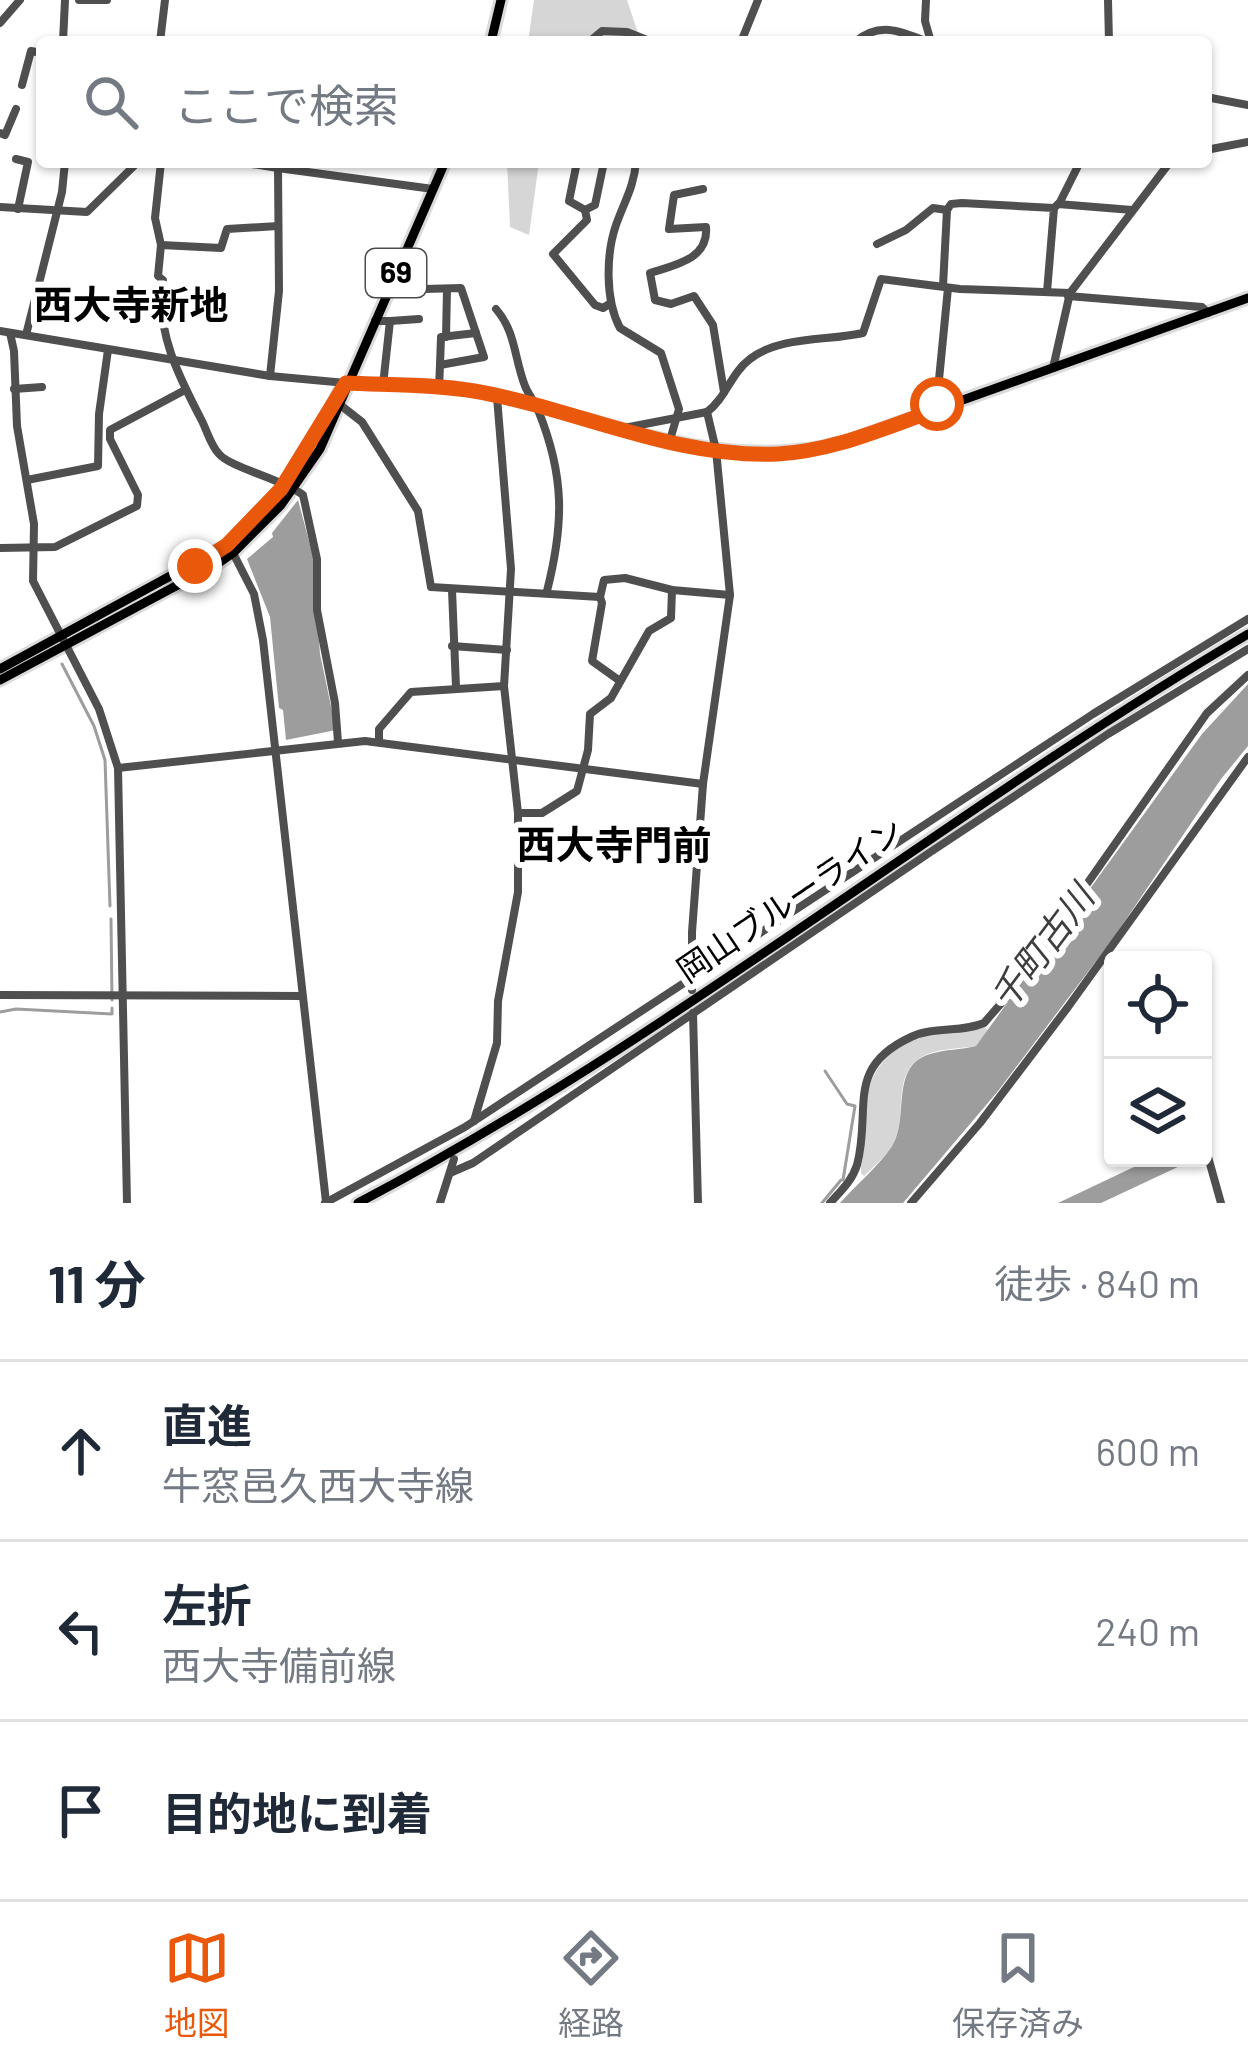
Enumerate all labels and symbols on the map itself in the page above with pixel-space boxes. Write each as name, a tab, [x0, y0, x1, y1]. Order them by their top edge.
road number: 69	[366, 249, 426, 297]
district label: 西大寺新地	[33, 280, 229, 327]
route start	[910, 377, 964, 431]
route end	[168, 539, 222, 593]
street label: 岡山ブルーライン	[669, 809, 910, 990]
district label: 西大寺門前	[516, 820, 712, 867]
water label: 千町古川	[980, 872, 1104, 1017]

